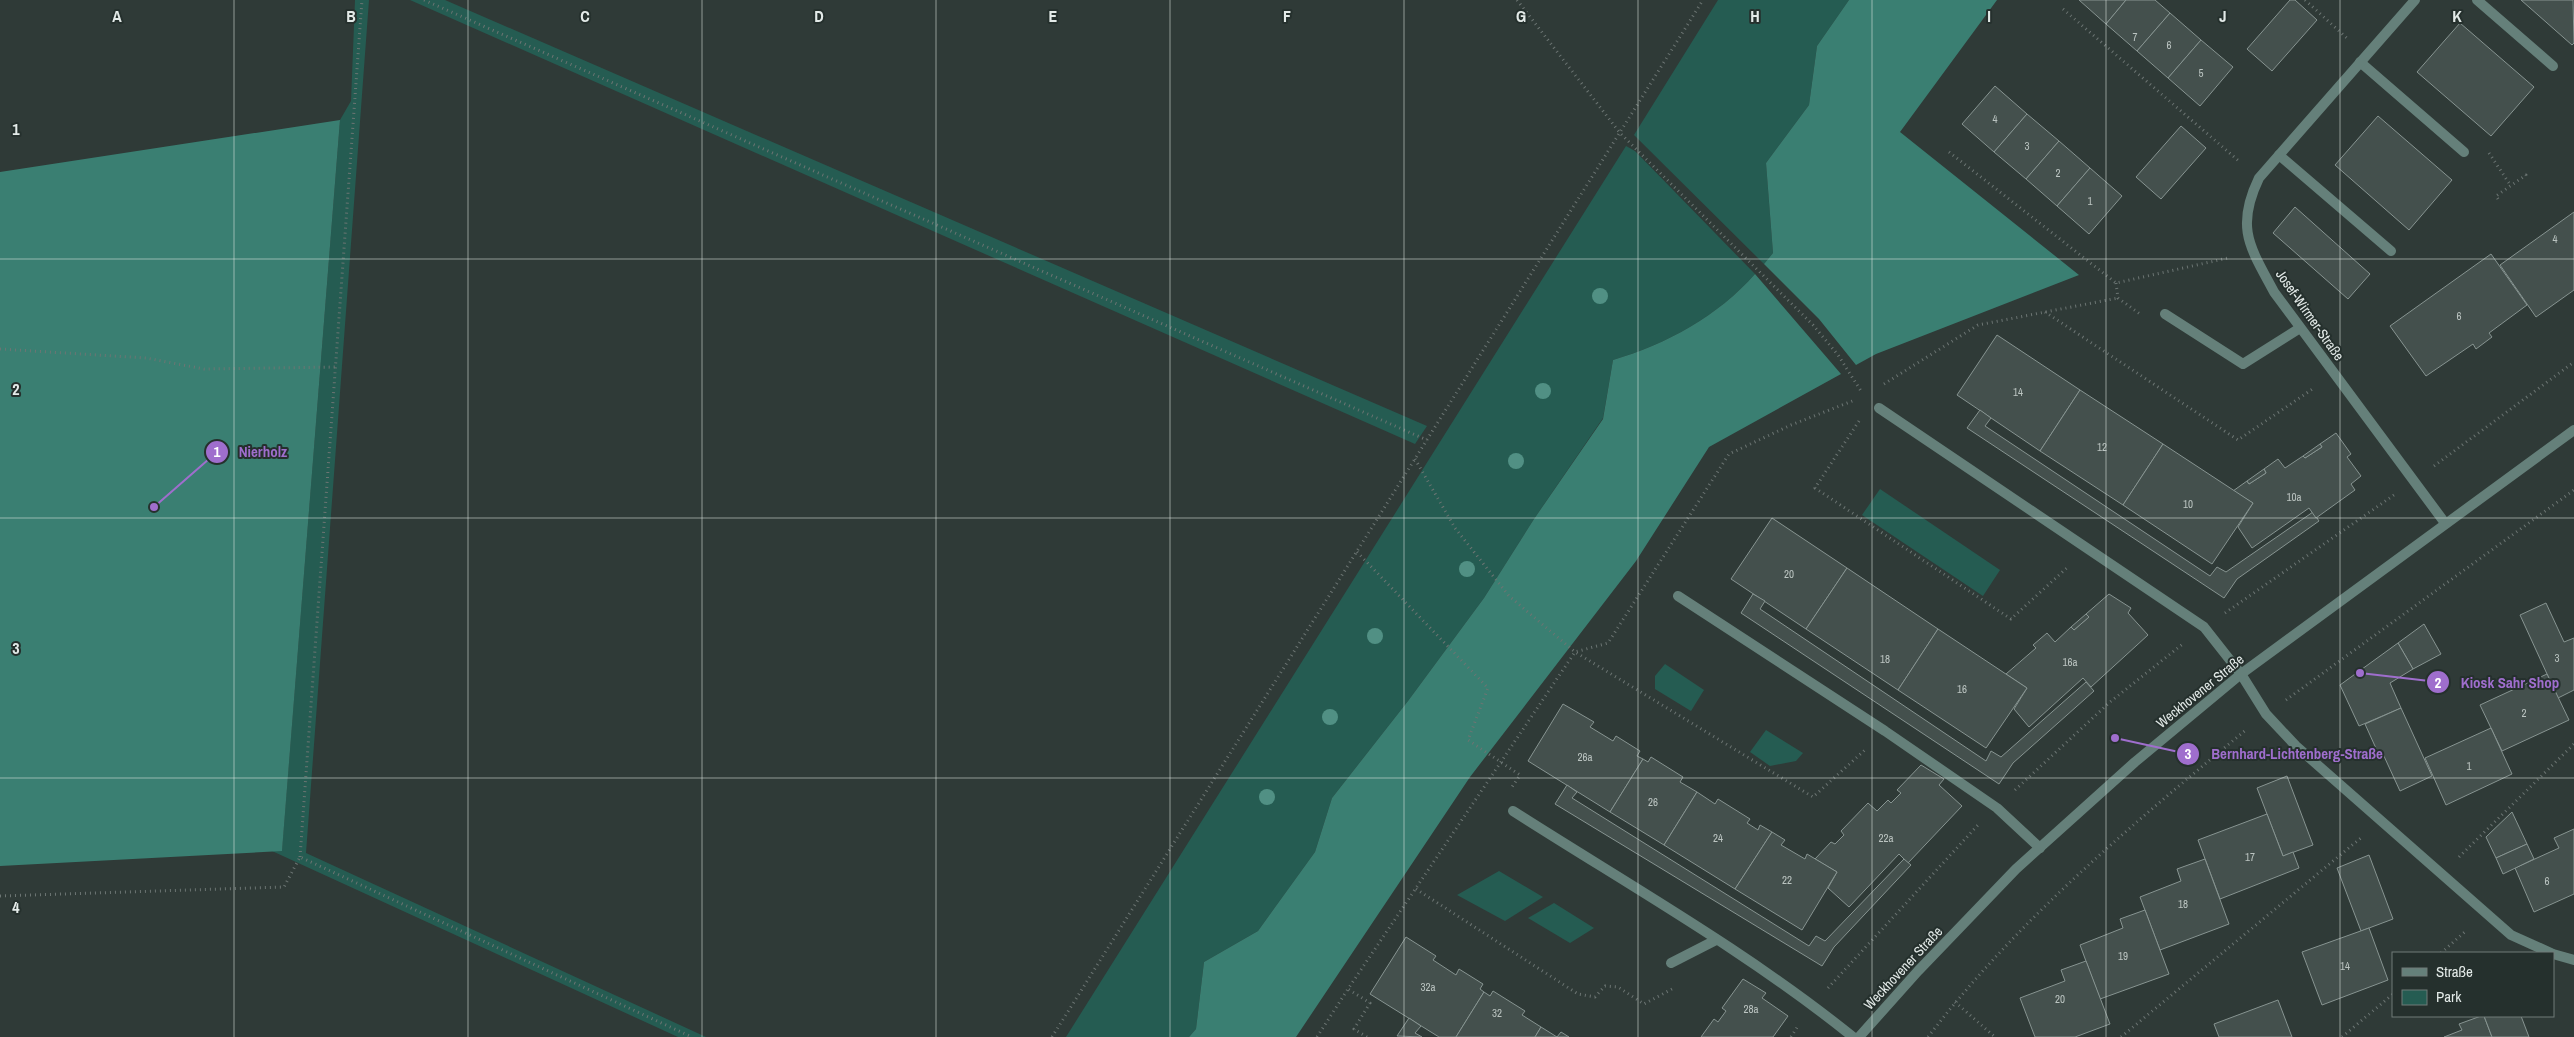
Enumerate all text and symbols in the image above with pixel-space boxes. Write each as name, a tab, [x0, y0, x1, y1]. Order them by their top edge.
text: A	[112, 5, 122, 27]
text: B	[346, 5, 356, 27]
text: C	[580, 5, 590, 27]
text: D	[814, 5, 824, 27]
text: E	[1049, 5, 1058, 27]
text: F	[1283, 5, 1291, 27]
text: G	[1516, 5, 1526, 27]
text: H	[1750, 5, 1760, 27]
text: I	[1987, 5, 1991, 27]
text: J	[2219, 5, 2227, 27]
text: K	[2452, 5, 2462, 27]
house number: 7	[2132, 30, 2138, 44]
house number: 6	[2166, 38, 2172, 52]
house number: 5	[2198, 66, 2204, 80]
house number: 4	[1992, 112, 1998, 126]
text: 1	[12, 118, 20, 140]
house number: 3	[2024, 139, 2030, 153]
house number: 2	[2055, 166, 2061, 180]
house number: 1	[2087, 194, 2093, 208]
house number: 4	[2552, 232, 2558, 246]
street label: Josef-Wirmer-Straße	[2272, 266, 2348, 364]
house number: 6	[2456, 309, 2462, 323]
text: 2	[12, 378, 20, 400]
house number: 14	[2013, 385, 2023, 399]
callout: Nierholz	[204, 437, 298, 467]
house number: 12	[2097, 440, 2107, 454]
text: 1	[214, 441, 221, 462]
text: Nierholz	[239, 441, 287, 462]
house number: 10a	[2286, 490, 2302, 504]
house number: 10	[2183, 497, 2193, 511]
house number: 20	[1784, 567, 1794, 581]
text: 3	[12, 637, 20, 659]
street label: Weckhovener Straße	[2153, 650, 2247, 732]
house number: 3	[2554, 651, 2560, 665]
house number: 18	[1880, 652, 1890, 666]
house number: 16a	[2062, 655, 2078, 669]
callout: Kiosk Sahr Shop	[2425, 667, 2569, 697]
text: 2	[2435, 672, 2442, 693]
text: Kiosk Sahr Shop	[2461, 672, 2559, 693]
house number: 16	[1957, 682, 1967, 696]
house number: 2	[2521, 706, 2527, 720]
callout: Bernhard-Lichtenberg-Straße	[2176, 739, 2392, 769]
text: 3	[2185, 743, 2192, 764]
text: Bernhard-Lichtenberg-Straße	[2211, 743, 2383, 764]
house number: 26a	[1577, 750, 1593, 764]
house number: 1	[2466, 759, 2472, 773]
house number: 26	[1648, 795, 1658, 809]
house number: 24	[1713, 831, 1723, 845]
house number: 22a	[1878, 831, 1894, 845]
house number: 17	[2245, 850, 2255, 864]
house number: 22	[1782, 873, 1792, 887]
house number: 6	[2544, 874, 2550, 888]
text: 4	[12, 896, 20, 918]
house number: 18	[2178, 897, 2188, 911]
street label: Weckhovener Straße	[1860, 923, 1946, 1013]
house number: 19	[2118, 949, 2128, 963]
legend	[2392, 952, 2554, 1017]
house number: 14	[2340, 959, 2350, 973]
text: Straße	[2436, 961, 2473, 982]
house number: 32a	[1420, 980, 1436, 994]
text: Park	[2436, 986, 2462, 1007]
house number: 20	[2055, 992, 2065, 1006]
house number: 28a	[1743, 1002, 1759, 1016]
house number: 32	[1492, 1006, 1502, 1020]

